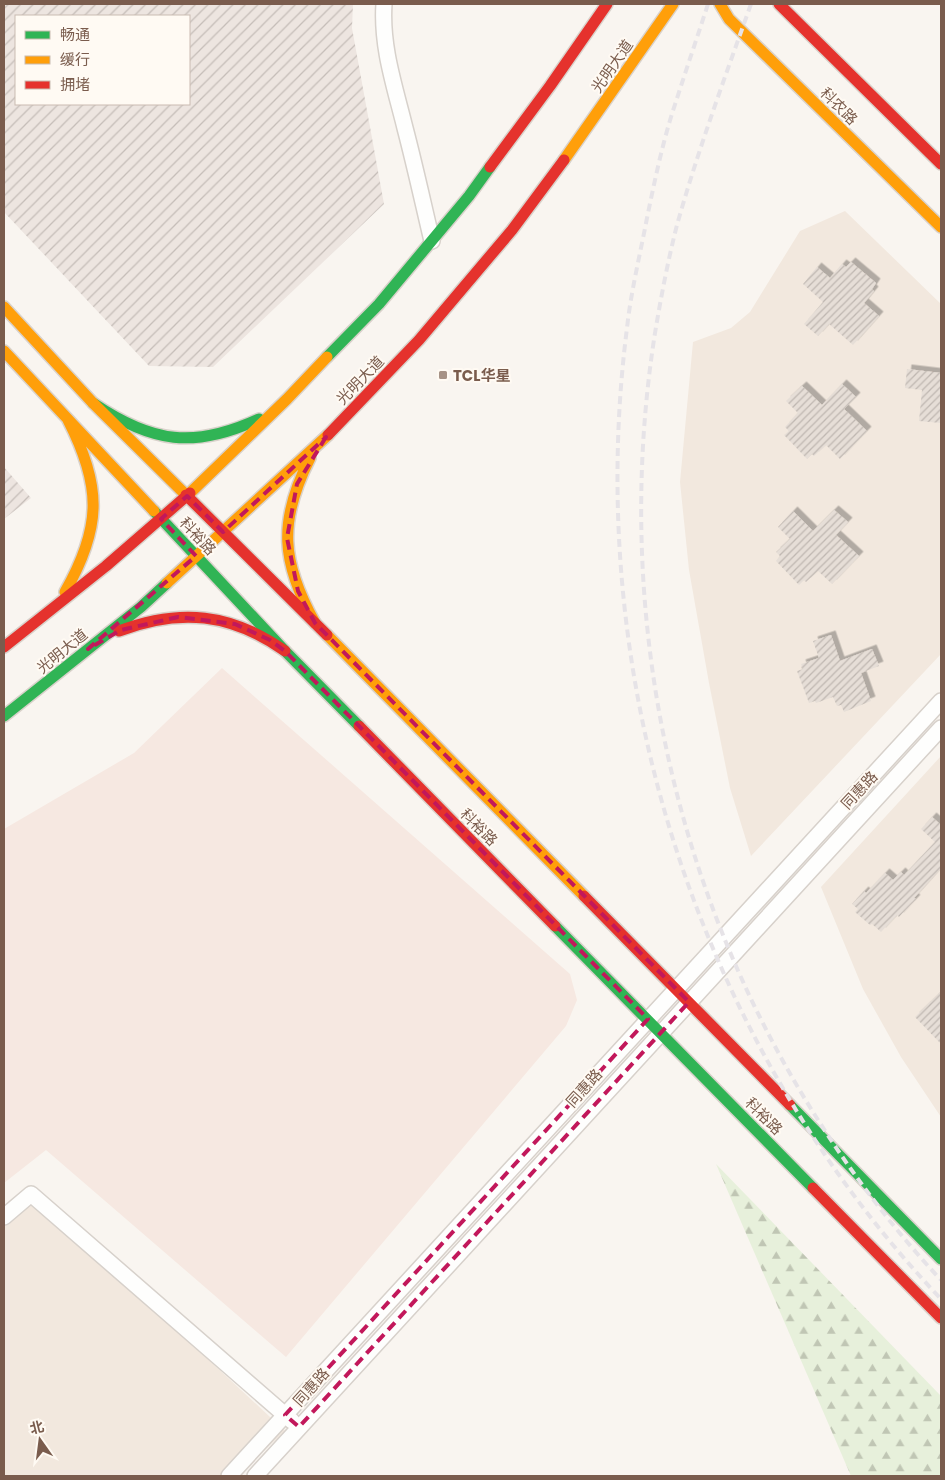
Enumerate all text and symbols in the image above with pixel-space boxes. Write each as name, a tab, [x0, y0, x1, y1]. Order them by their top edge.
legend	[15, 15, 190, 105]
text: 畅通	[60, 24, 90, 45]
street label: 光明大道	[586, 35, 638, 97]
text: 缓行	[60, 49, 90, 70]
text: 拥堵	[60, 74, 90, 95]
street label: 科农路	[816, 83, 862, 129]
street label: 光明大道	[332, 351, 388, 409]
place label: TCL华星	[453, 365, 510, 386]
marker: TCL华星	[437, 369, 449, 381]
street label: 科裕路	[175, 512, 221, 560]
street label: 光明大道	[32, 624, 92, 678]
street label: 同惠路	[836, 766, 882, 814]
street label: 科裕路	[456, 804, 502, 850]
street label: 同惠路	[561, 1064, 607, 1112]
street label: 科裕路	[741, 1093, 787, 1139]
street label: 同惠路	[288, 1363, 334, 1411]
north arrow	[15, 1415, 65, 1465]
text: 北	[28, 1416, 46, 1439]

